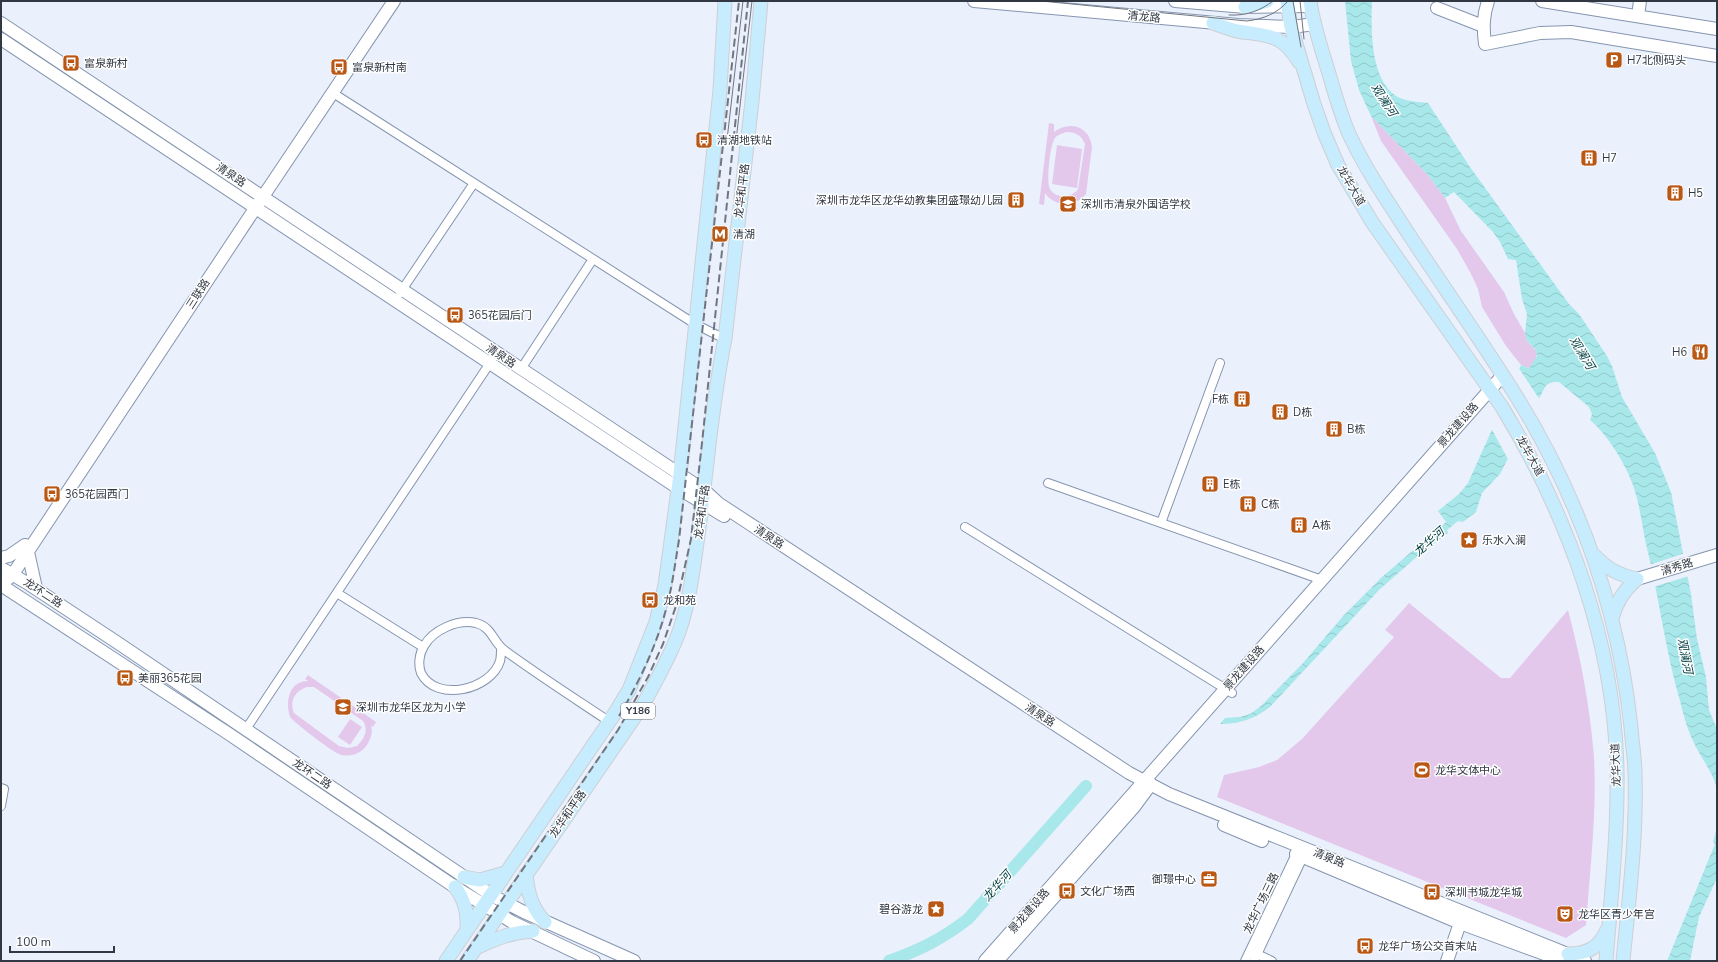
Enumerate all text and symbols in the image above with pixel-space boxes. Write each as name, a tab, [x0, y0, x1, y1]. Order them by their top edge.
street label: 清龙路	[1127, 8, 1161, 26]
parking icon: H7北侧码头	[1604, 50, 1624, 70]
bus stop icon: 富泉新村	[61, 53, 81, 73]
place label: H7北侧码头	[1627, 53, 1686, 68]
place label: 富泉新村	[84, 56, 128, 71]
bus stop icon: 富泉新村南	[329, 57, 349, 77]
place label: 富泉新村南	[352, 60, 407, 75]
water label: 观澜河	[1367, 81, 1402, 121]
bus stop icon: 清湖地铁站	[694, 130, 714, 150]
place label: 清湖地铁站	[717, 133, 772, 148]
building icon: H7	[1579, 148, 1599, 168]
place label: H7	[1602, 151, 1617, 166]
street label: 清泉路	[213, 160, 249, 190]
street label: 龙华和平路	[731, 163, 753, 219]
street label: 龙华大道	[1334, 163, 1368, 209]
building icon: H5	[1665, 183, 1685, 203]
place label: H5	[1688, 186, 1703, 201]
building icon: 深圳市龙华区龙华幼教集团盛璟幼儿园	[1006, 190, 1026, 210]
place label: 深圳市龙华区龙华幼教集团盛璟幼儿园	[816, 193, 1003, 208]
school or university icon: 深圳市清泉外国语学校	[1058, 194, 1078, 214]
place label: 深圳市清泉外国语学校	[1081, 197, 1191, 212]
metro station icon: 清湖	[710, 224, 730, 244]
place label: 清湖	[733, 227, 755, 242]
street label: 三联路	[183, 276, 213, 312]
bus stop icon: 365花园后门	[445, 305, 465, 325]
place label: 365花园后门	[468, 308, 532, 323]
water label: 观澜河	[1566, 333, 1599, 374]
street label: 清泉路	[483, 341, 519, 371]
restaurant icon: H6	[1690, 342, 1710, 362]
place label: H6	[1672, 345, 1687, 360]
building icon: F栋	[1232, 389, 1252, 409]
place label: F栋	[1212, 392, 1229, 407]
street label: 景龙建设路	[1434, 399, 1482, 451]
building icon: D栋	[1270, 402, 1290, 422]
place label: D栋	[1293, 405, 1312, 420]
building icon: B栋	[1324, 419, 1344, 439]
place label: B栋	[1347, 422, 1365, 437]
street label: 龙华大道	[1513, 433, 1547, 479]
building icon: E栋	[1200, 474, 1220, 494]
place label: E栋	[1223, 477, 1240, 492]
bus stop icon: 365花园西门	[42, 484, 62, 504]
street label: 龙华和平路	[691, 484, 713, 540]
place label: 365花园西门	[65, 487, 129, 502]
building icon: C栋	[1238, 494, 1258, 514]
place label: C栋	[1261, 497, 1279, 512]
building icon: A栋	[1289, 515, 1309, 535]
place label: A栋	[1312, 518, 1331, 533]
street label: 清泉路	[751, 522, 787, 552]
water label: 龙华河	[1410, 523, 1449, 560]
place icon: 乐水入澜	[1459, 530, 1479, 550]
place label: 乐水入澜	[1482, 533, 1526, 548]
street label: 清秀路	[1659, 555, 1695, 579]
street label: 龙环二路	[20, 575, 66, 611]
bus stop icon: 龙和苑	[640, 590, 660, 610]
place label: 龙和苑	[663, 593, 696, 608]
water label: 观澜河	[1674, 637, 1697, 677]
street label: 景龙建设路	[1220, 642, 1268, 694]
bus stop icon: 美丽365花园	[115, 668, 135, 688]
place label: 美丽365花园	[138, 671, 202, 686]
school or university icon: 深圳市龙华区龙为小学	[333, 697, 353, 717]
place label: 深圳市龙华区龙为小学	[356, 700, 466, 715]
street label: 清泉路	[1022, 700, 1058, 730]
road number: Y186	[621, 703, 655, 719]
street label: 龙华大道	[1608, 743, 1624, 787]
street label: 龙环二路	[290, 755, 334, 793]
sports icon: 龙华文体中心	[1412, 760, 1432, 780]
place label: 龙华文体中心	[1435, 763, 1501, 778]
street label: 龙华和平路	[546, 787, 590, 841]
street label: 清泉路	[1311, 845, 1347, 871]
water label: 龙华河	[979, 866, 1016, 905]
office icon: 御璟中心	[1199, 869, 1219, 889]
street label: 龙华广场三路	[1240, 870, 1282, 936]
place label: 御璟中心	[1151, 872, 1196, 887]
bus stop icon: 文化广场西	[1057, 881, 1077, 901]
bus stop icon: 深圳书城龙华城	[1422, 882, 1442, 902]
place label: 文化广场西	[1080, 884, 1135, 899]
street label: 景龙建设路	[1005, 885, 1053, 937]
place label: 深圳书城龙华城	[1445, 885, 1522, 900]
place icon: 碧谷游龙	[926, 899, 946, 919]
place label: 碧谷游龙	[879, 902, 923, 917]
theatre icon: 龙华区青少年宫	[1555, 904, 1575, 924]
place label: 龙华区青少年宫	[1578, 907, 1655, 922]
scale bar	[10, 928, 114, 954]
text: 100 m	[16, 934, 51, 950]
bus stop icon: 龙华广场公交首末站	[1355, 936, 1375, 956]
place label: 龙华广场公交首末站	[1378, 939, 1477, 954]

